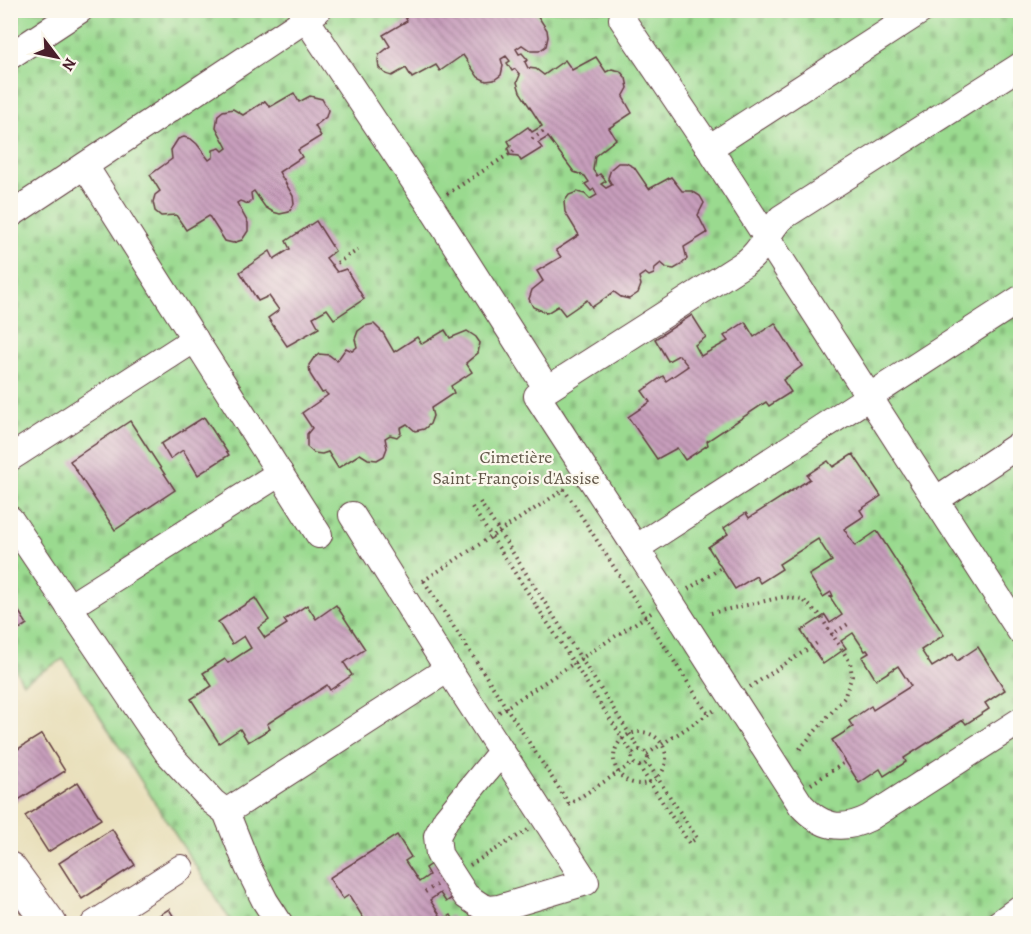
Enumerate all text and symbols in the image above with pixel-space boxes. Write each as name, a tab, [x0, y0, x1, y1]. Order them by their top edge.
north arrow	[27, 27, 87, 87]
text: N	[56, 54, 81, 75]
park label: Cimetière Saint-François d'Assise	[432, 445, 600, 490]

